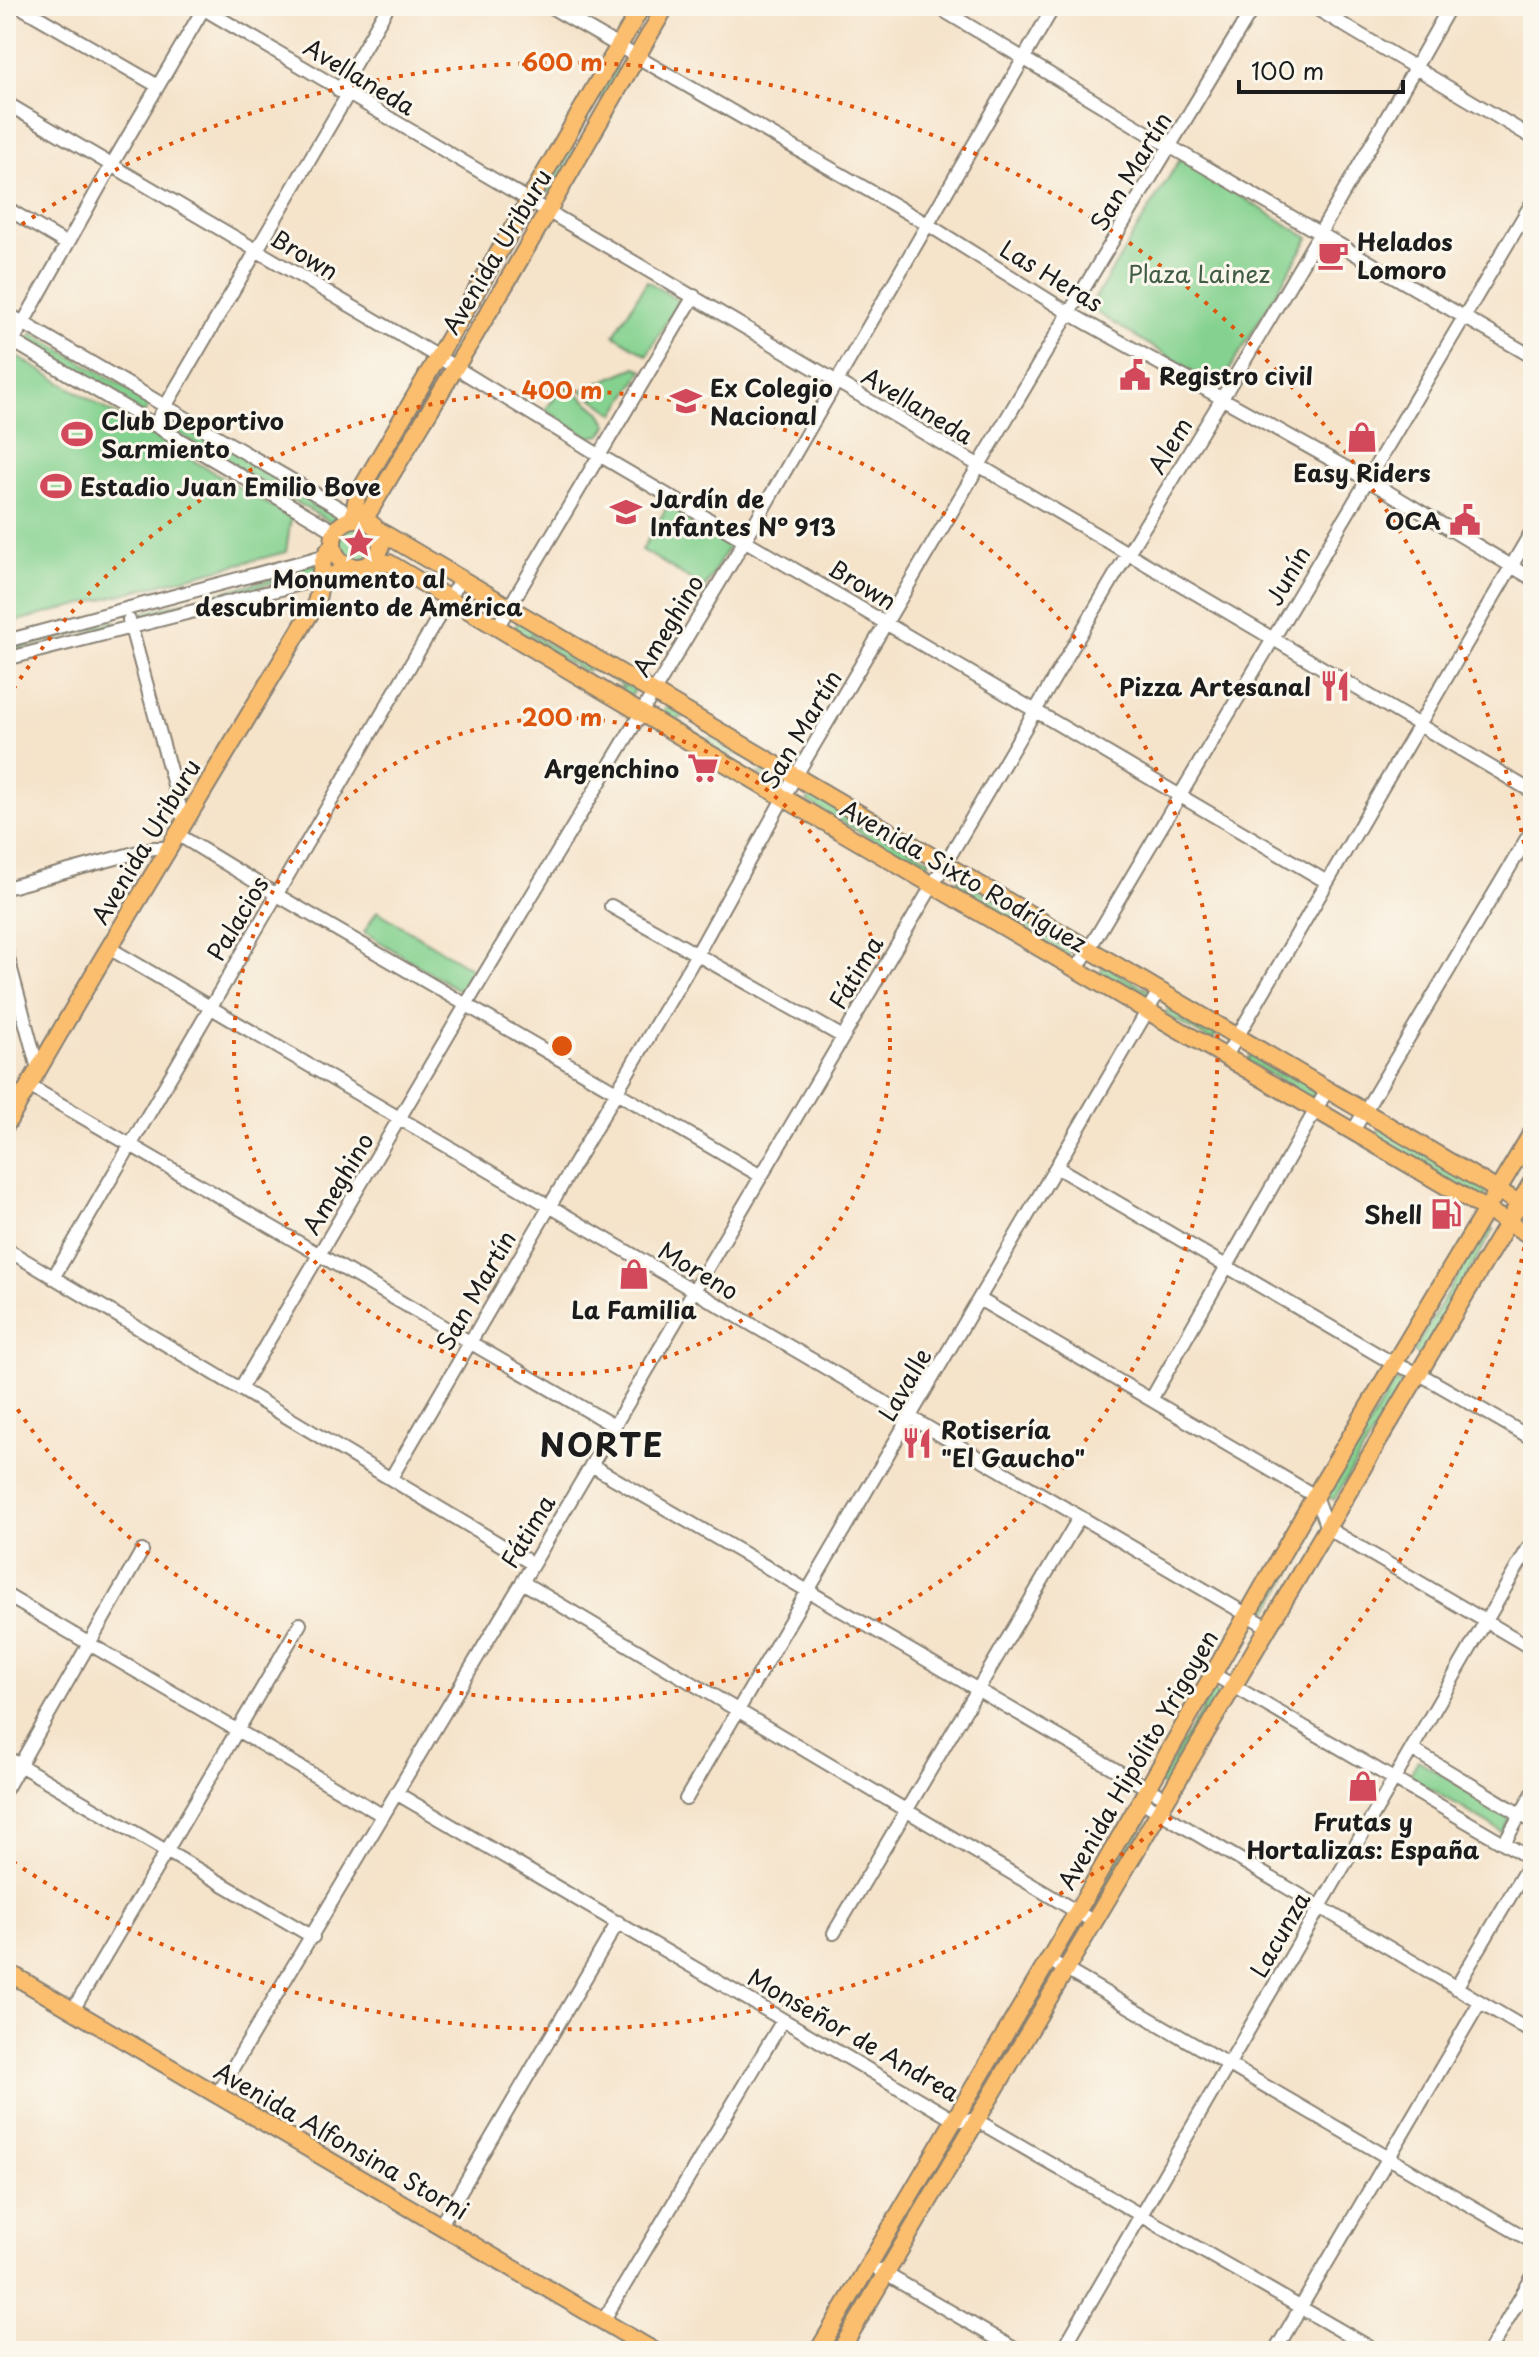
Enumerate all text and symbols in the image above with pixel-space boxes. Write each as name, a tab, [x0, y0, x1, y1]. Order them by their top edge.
street label: Avellaneda	[297, 28, 423, 124]
text: 600 m	[521, 43, 603, 79]
scale bar	[1239, 44, 1403, 94]
text: 100 m	[1251, 52, 1324, 88]
street label: San Martín	[1080, 105, 1180, 237]
street label: Avenida Uriburu	[432, 161, 560, 341]
street label: Brown	[264, 220, 346, 288]
place label: Helados Lomoro	[1357, 223, 1453, 287]
street label: Las Heras	[994, 230, 1110, 320]
cafe icon: Helados Lomoro	[1316, 238, 1350, 272]
park label: Plaza Lainez	[1128, 255, 1270, 291]
street label: Avellaneda	[855, 357, 981, 453]
place label: Registro civil	[1159, 357, 1313, 393]
public building icon: Registro civil	[1118, 358, 1152, 392]
place label: Ex Colegio Nacional	[710, 369, 833, 433]
text: 400 m	[521, 371, 603, 407]
school or university icon: Ex Colegio Nacional	[669, 384, 703, 418]
place label: Club Deportivo Sarmiento	[101, 402, 284, 466]
street label: Alem	[1138, 410, 1200, 480]
sports icon: Club Deportivo Sarmiento	[60, 417, 94, 451]
shop icon: Easy Riders	[1345, 420, 1379, 454]
place label: Easy Riders	[1293, 454, 1431, 490]
place label: Estadio Juan Emilio Bove	[80, 468, 381, 504]
sports icon: Estadio Juan Emilio Bove	[39, 469, 73, 503]
place label: Jardín de Infantes N° 913	[650, 480, 836, 544]
school or university icon: Jardín de Infantes N° 913	[609, 495, 643, 529]
place label: OCA	[1385, 502, 1441, 538]
public building icon: OCA	[1448, 503, 1482, 537]
place icon: Monumento al descubrimiento de América	[342, 526, 376, 560]
street label: Junín	[1255, 538, 1319, 612]
street label: Brown	[822, 550, 904, 618]
place label: Monumento al descubrimiento de América	[195, 560, 523, 624]
street label: Ameghino	[622, 567, 712, 683]
street label: San Martín	[750, 663, 850, 795]
place label: Pizza Artesanal	[1119, 668, 1311, 704]
restaurant icon: Pizza Artesanal	[1318, 669, 1352, 703]
text: 200 m	[522, 698, 602, 734]
place label: Argenchino	[543, 750, 679, 786]
street label: Avenida Uriburu	[81, 751, 209, 931]
supermarket icon: Argenchino	[686, 751, 720, 785]
street label: Avenida Sixto Rodríguez	[834, 790, 1094, 960]
street label: Palacios	[197, 868, 277, 968]
street label: Fátima	[819, 928, 891, 1016]
centre of rings	[548, 1032, 576, 1060]
street label: Ameghino	[292, 1125, 382, 1241]
place label: Shell	[1364, 1196, 1422, 1232]
fuel station icon: Shell	[1429, 1197, 1463, 1231]
street label: San Martín	[426, 1223, 524, 1357]
street label: Moreno	[652, 1232, 746, 1308]
shop icon: La Familia	[617, 1257, 651, 1291]
place label: La Familia	[571, 1291, 697, 1327]
street label: Lavalle	[869, 1341, 939, 1427]
place label: Rotisería "El Gaucho"	[941, 1411, 1085, 1475]
district label: NORTE	[540, 1420, 664, 1468]
restaurant icon: Rotisería "El Gaucho"	[900, 1426, 934, 1460]
street label: Fátima	[491, 1487, 563, 1575]
street label: Avenida Hipólito Yrigoyen	[1048, 1622, 1226, 1896]
shop icon: Frutas y Hortalizas: España	[1346, 1769, 1380, 1803]
place label: Frutas y Hortalizas: España	[1246, 1803, 1480, 1867]
street label: Lacunza	[1240, 1884, 1318, 1984]
street label: Monseñor de Andrea	[741, 1959, 967, 2109]
street label: Avenida Alfonsina Storni	[208, 2052, 476, 2228]

